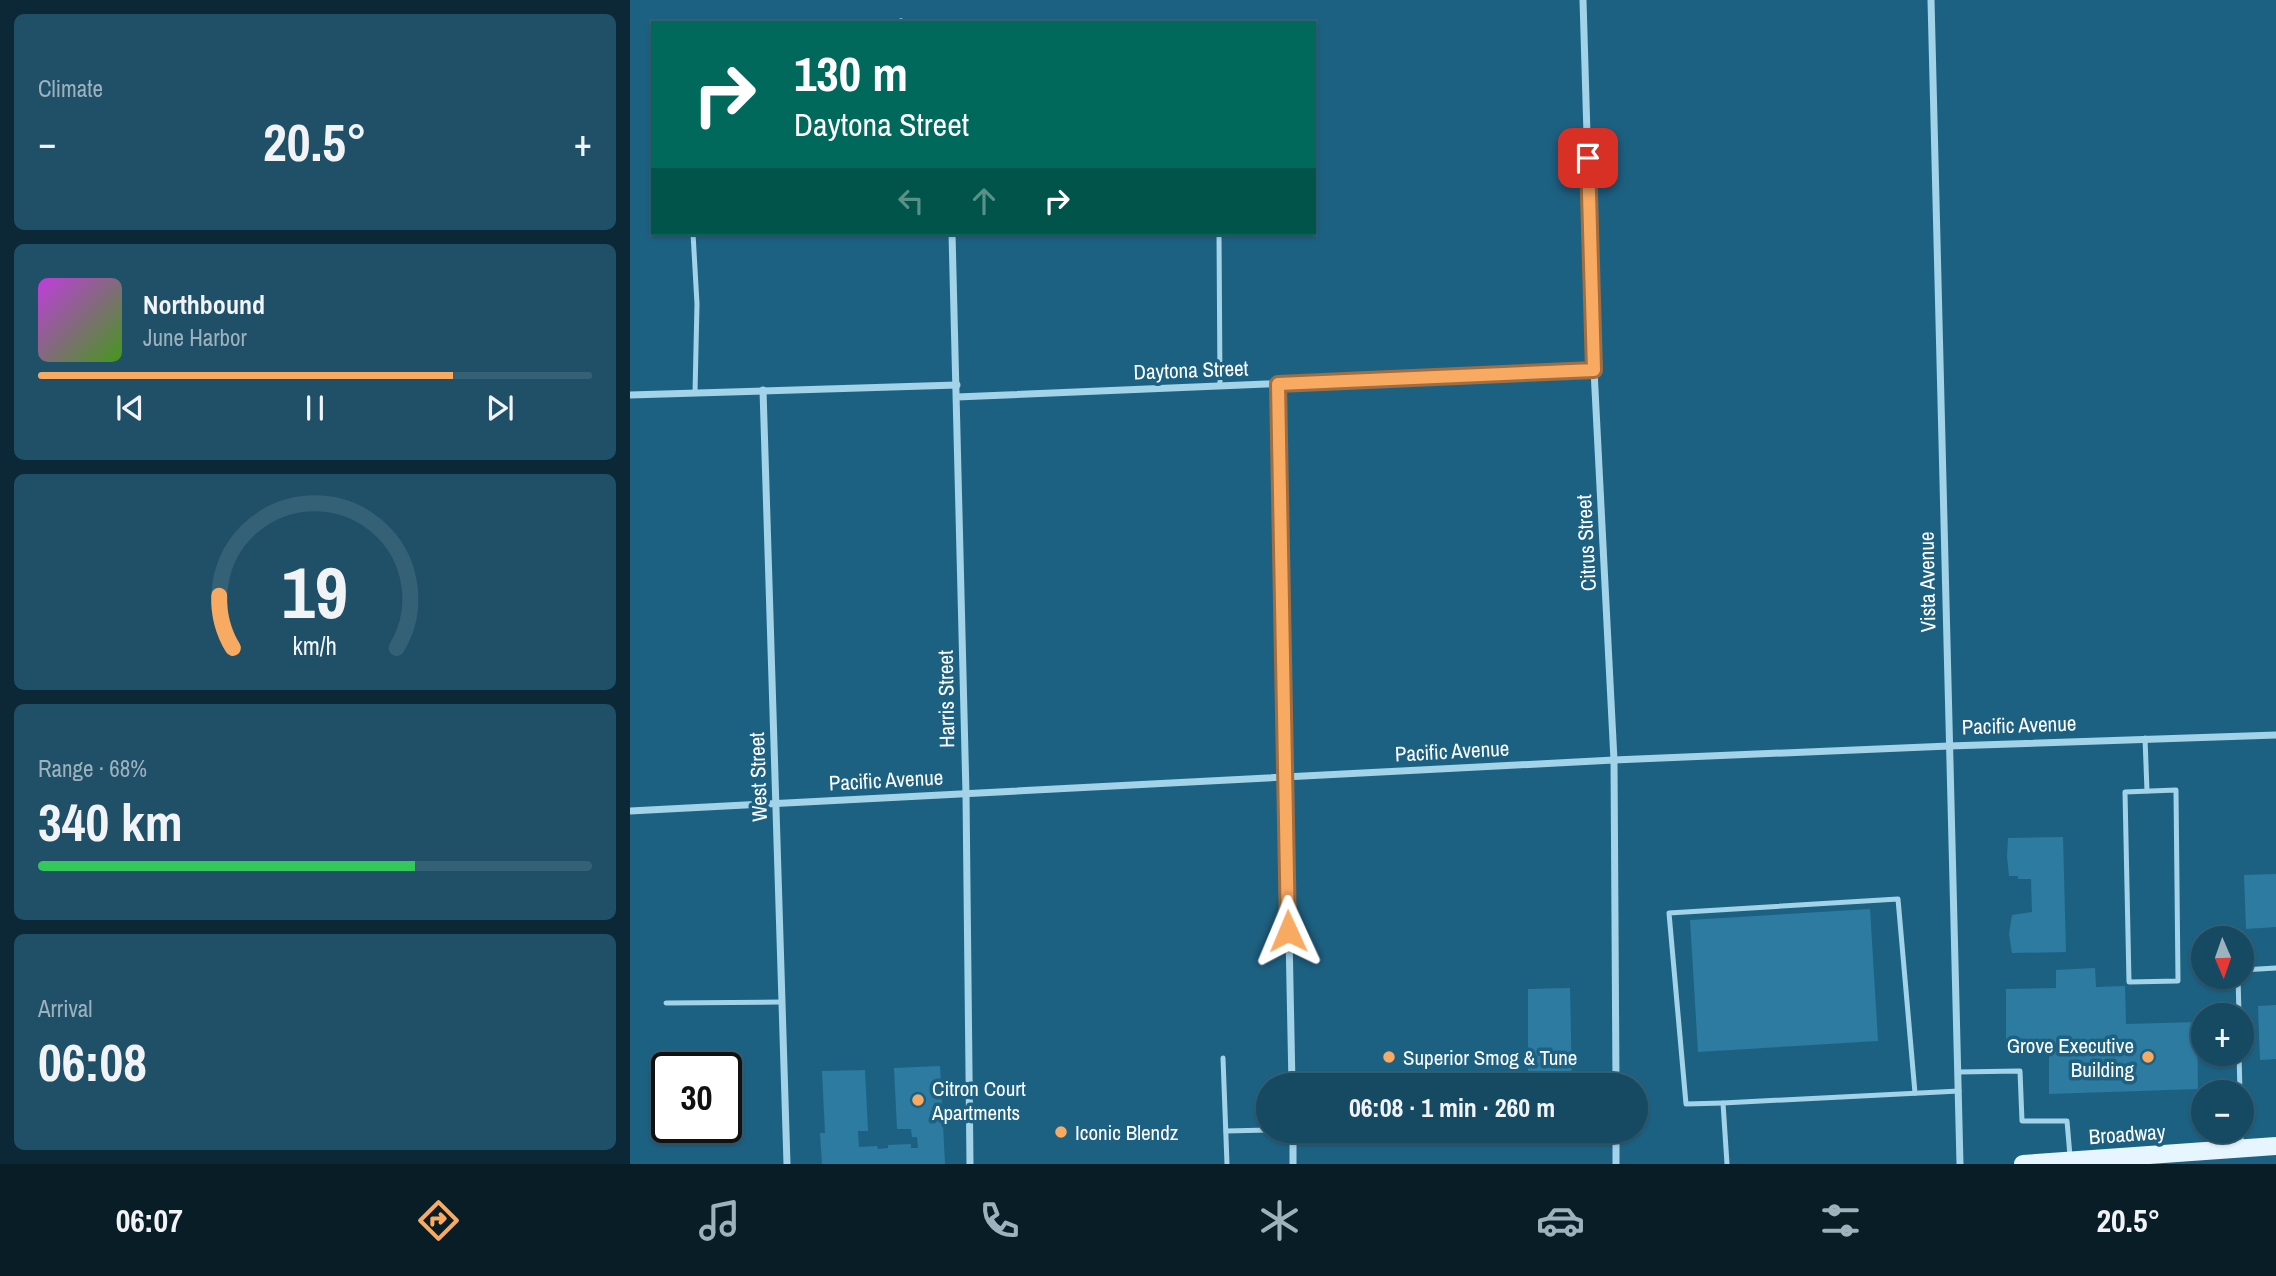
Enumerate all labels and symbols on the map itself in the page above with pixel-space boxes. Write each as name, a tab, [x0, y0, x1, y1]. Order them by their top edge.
pin	[1558, 128, 1618, 188]
street label: Daytona Street	[1133, 353, 1249, 386]
street label: Citrus Street	[1569, 494, 1603, 592]
street label: Vista Avenue	[1912, 531, 1942, 633]
street label: Harris Street	[931, 650, 961, 748]
street label: Pacific Avenue	[1961, 709, 2077, 741]
street label: West Street	[742, 731, 774, 822]
street label: Pacific Avenue	[1394, 734, 1510, 768]
street label: Pacific Avenue	[828, 763, 944, 797]
position arrow	[1251, 894, 1325, 968]
north arrow	[2191, 926, 2254, 989]
place label: Grove Executive Building	[2007, 1031, 2134, 1084]
place label: Superior Smog & Tune	[1403, 1043, 1577, 1072]
marker: Superior Smog & Tune	[1381, 1049, 1397, 1065]
marker: Grove Executive Building	[2140, 1049, 2156, 1065]
speed limit sign: 30	[651, 1052, 742, 1143]
place label: Citron Court Apartments	[931, 1074, 1026, 1127]
marker: Citron Court Apartments	[910, 1092, 926, 1108]
street label: Broadway	[2088, 1117, 2167, 1151]
place label: Iconic Blendz	[1075, 1118, 1179, 1147]
marker: Iconic Blendz	[1053, 1124, 1069, 1140]

